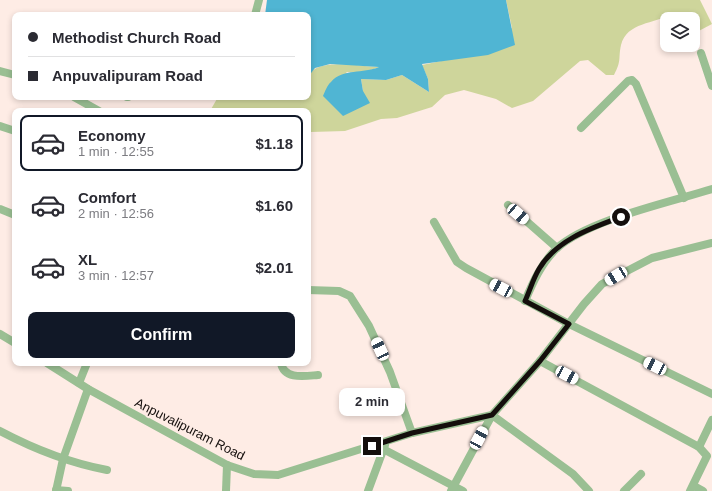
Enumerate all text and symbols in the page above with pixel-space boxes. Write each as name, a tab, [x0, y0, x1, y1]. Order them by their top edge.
map controls	[660, 12, 700, 52]
button: layers	[660, 12, 700, 52]
text: Methodist Church Road	[52, 29, 221, 46]
text: Anpuvalipuram Road	[52, 67, 203, 84]
icon: car	[30, 125, 66, 161]
text: Economy	[78, 127, 146, 144]
text: $1.18	[255, 135, 293, 152]
text: 1 min · 12:55	[78, 144, 154, 159]
icon: car	[30, 187, 66, 223]
text: Comfort	[78, 189, 136, 206]
text: $1.60	[255, 197, 293, 214]
car	[505, 202, 531, 226]
text: 2 min · 12:56	[78, 206, 154, 221]
route start	[612, 208, 630, 226]
icon: car	[30, 249, 66, 285]
text: XL	[78, 251, 97, 268]
text: $2.01	[255, 259, 293, 276]
car	[603, 265, 629, 287]
text: 3 min · 12:57	[78, 268, 154, 283]
car	[488, 277, 514, 299]
button: Confirm	[28, 312, 295, 358]
car	[369, 336, 391, 362]
car	[642, 355, 668, 377]
car	[554, 364, 580, 386]
callout: 2 min	[339, 388, 405, 416]
text: 2 min	[355, 394, 389, 409]
street label: Anpuvalipuram Road	[133, 395, 247, 463]
car	[468, 425, 490, 451]
route end	[363, 437, 381, 455]

